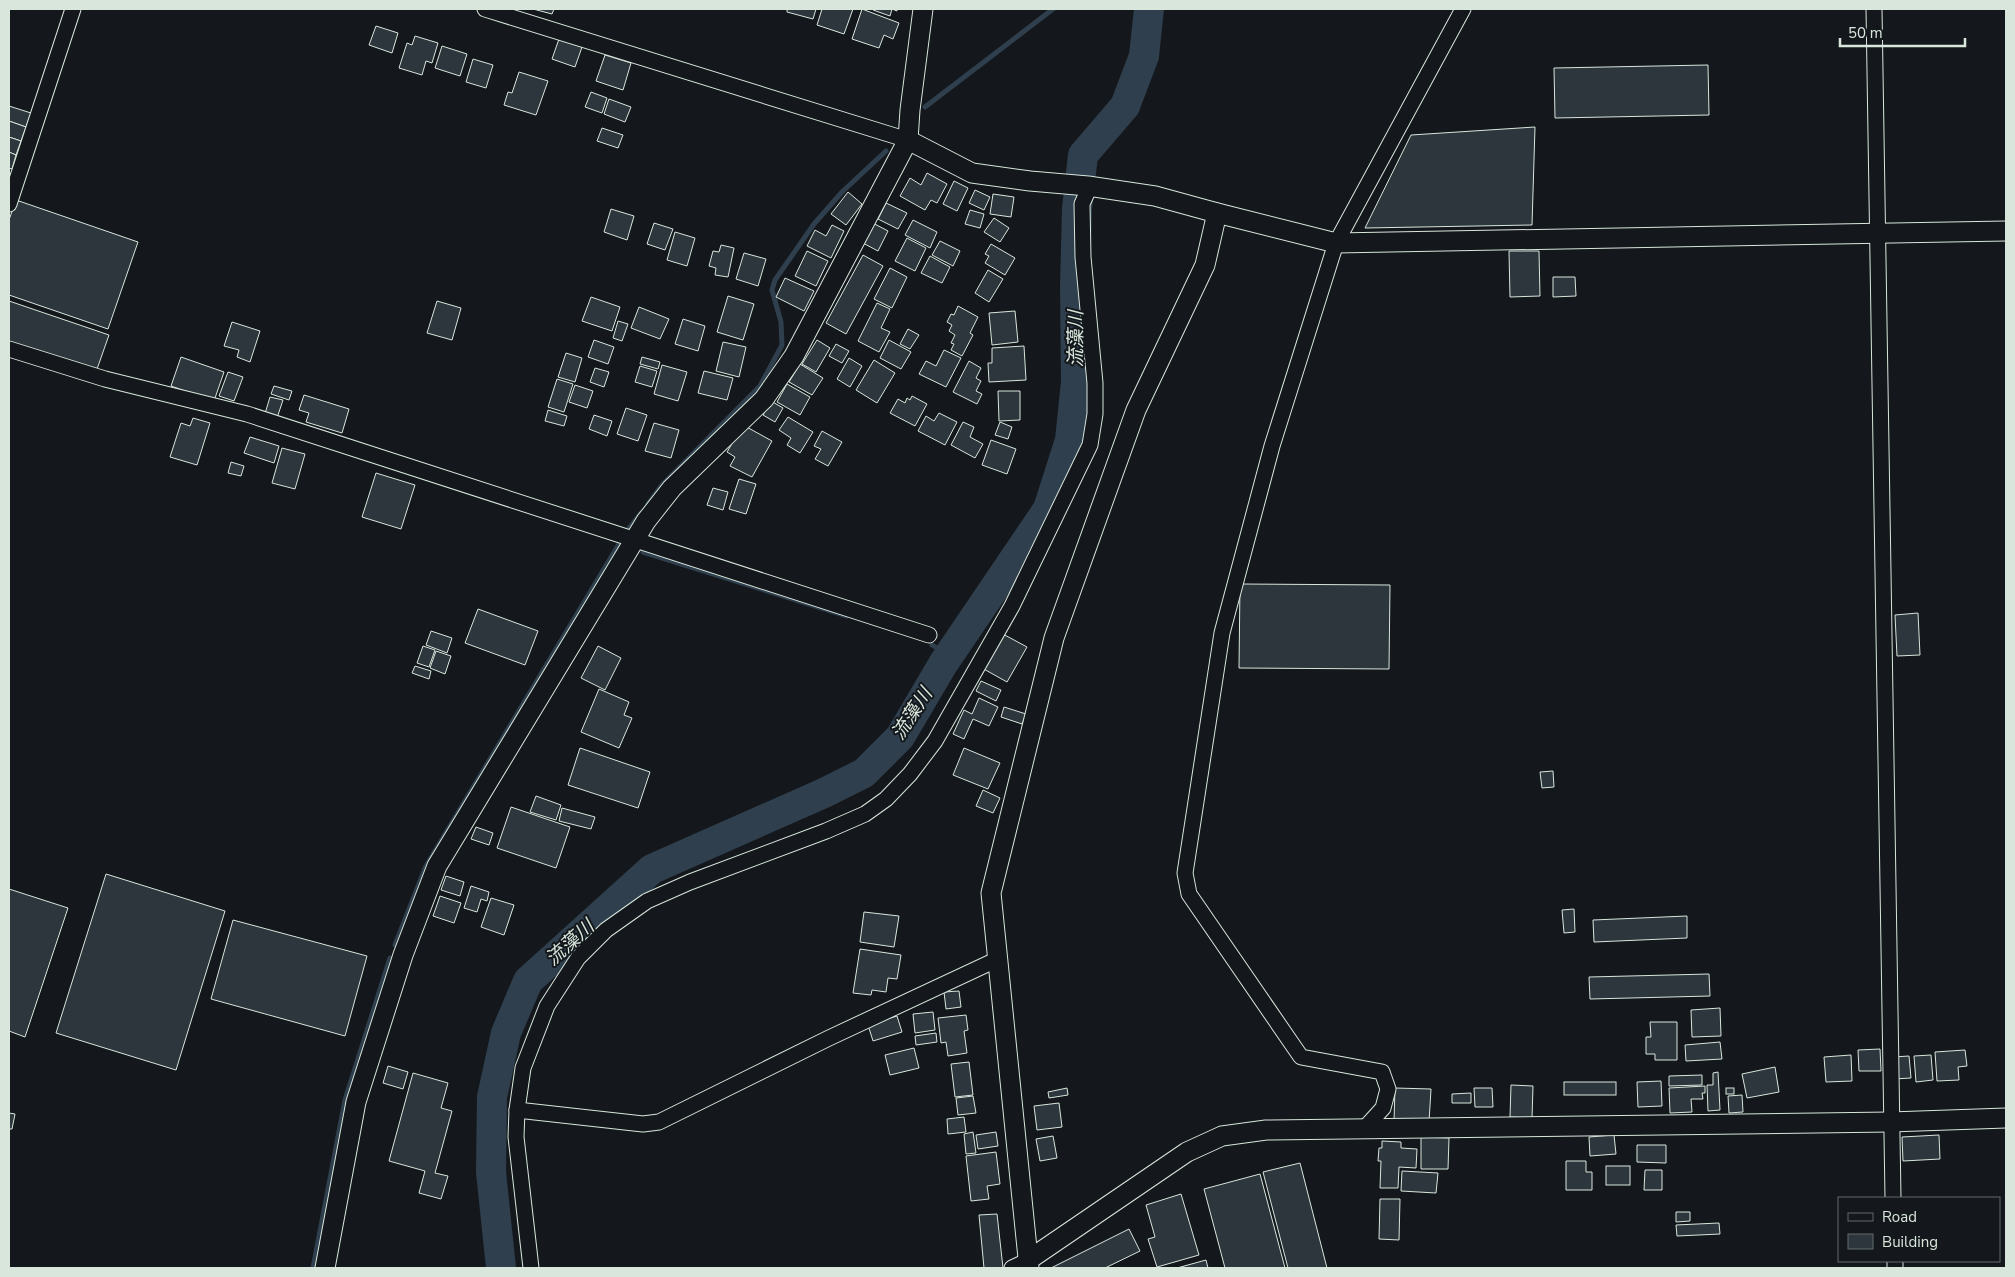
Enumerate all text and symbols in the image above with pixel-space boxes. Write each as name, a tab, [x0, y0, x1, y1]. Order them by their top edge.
scale bar	[1840, 15, 1965, 47]
text: 50 m	[1848, 23, 1883, 43]
water label: 流藻川	[1063, 309, 1089, 368]
water label: 流藻川	[886, 681, 940, 745]
water label: 流藻川	[540, 913, 601, 972]
legend	[1838, 1197, 2000, 1262]
text: Road	[1882, 1207, 1917, 1227]
text: Building	[1882, 1232, 1938, 1252]

